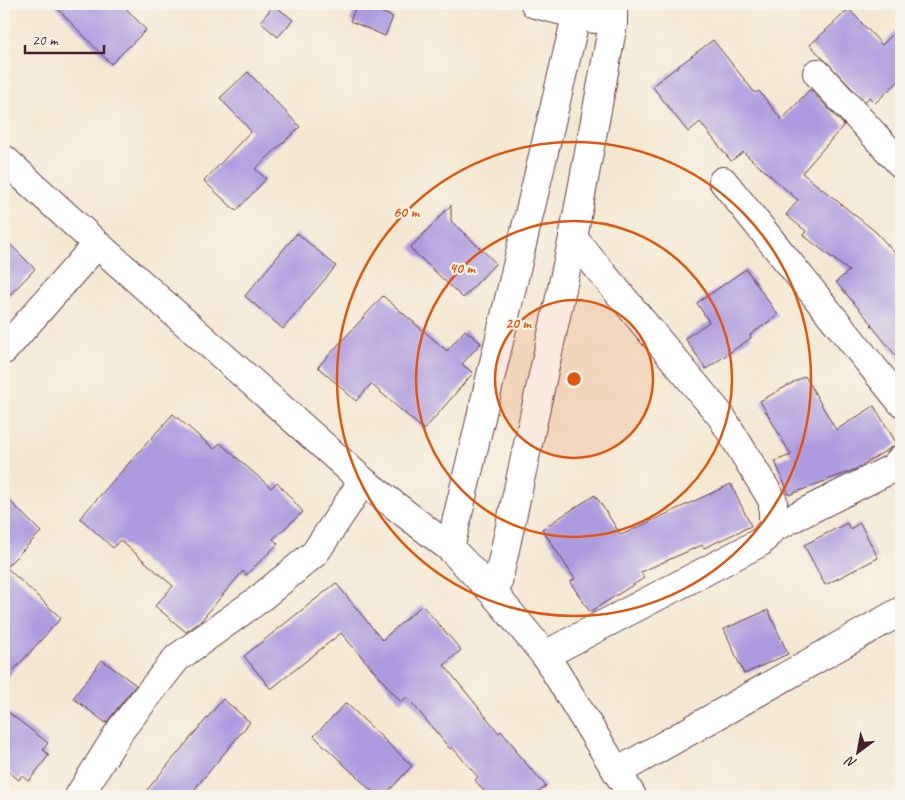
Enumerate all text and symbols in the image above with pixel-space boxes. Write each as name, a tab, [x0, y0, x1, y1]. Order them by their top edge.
scale bar	[25, 22, 104, 54]
text: 20 m	[32, 31, 59, 50]
text: 60 m	[393, 203, 420, 222]
text: 40 m	[449, 259, 476, 278]
text: 20 m	[505, 314, 532, 333]
centre of rings	[565, 370, 583, 388]
north arrow	[832, 728, 882, 778]
text: N	[841, 752, 860, 772]

